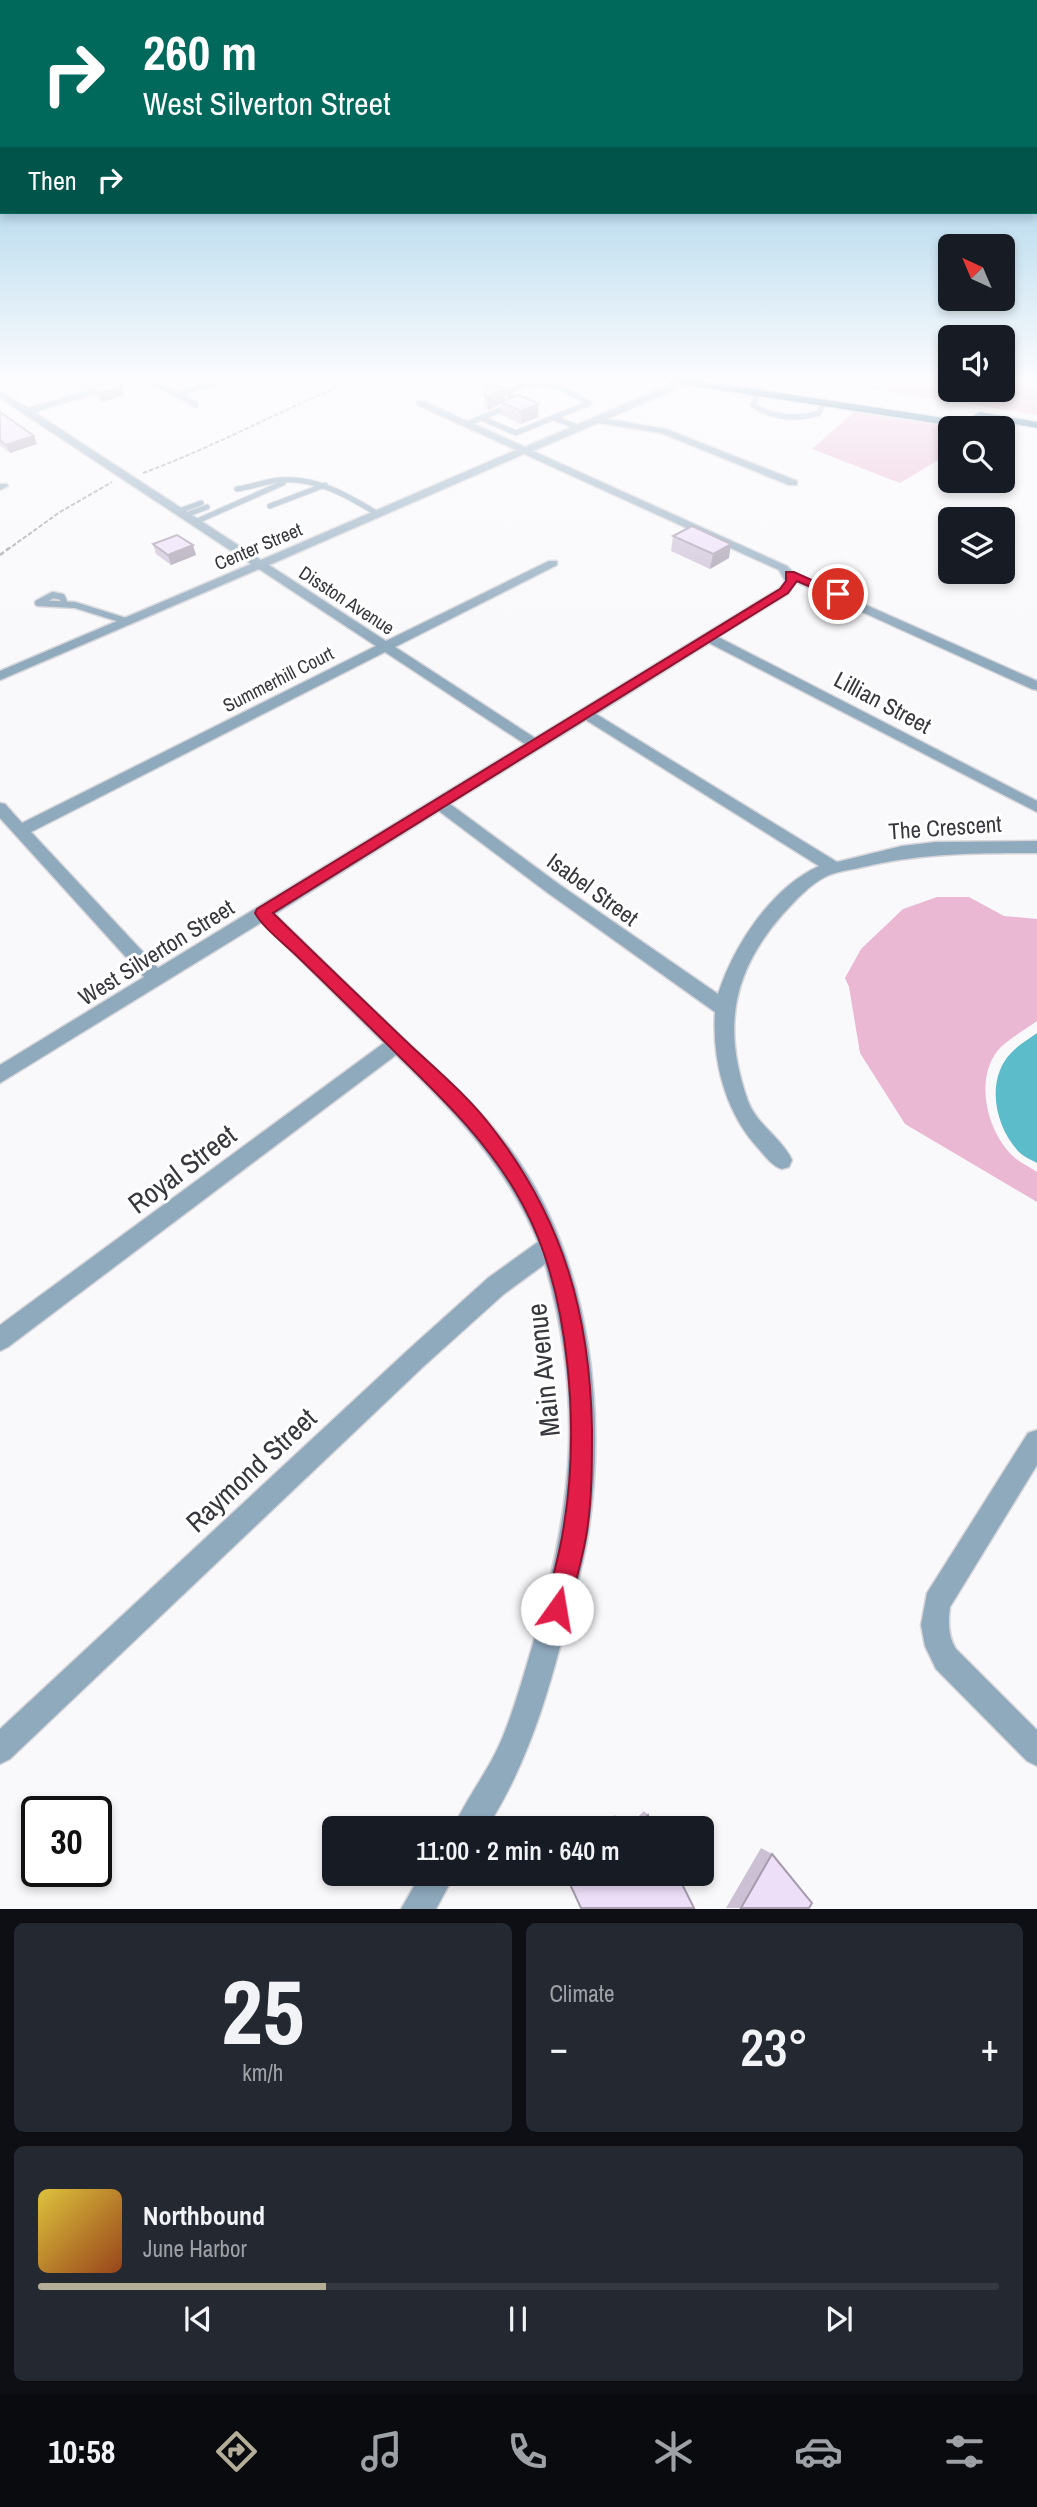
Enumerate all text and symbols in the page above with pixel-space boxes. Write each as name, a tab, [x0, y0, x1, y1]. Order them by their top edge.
text: 260 m	[143, 19, 257, 85]
icon: right	[28, 28, 119, 119]
text: West Silverton Street	[143, 82, 391, 125]
icon: right	[91, 161, 129, 199]
text: Then	[28, 163, 77, 198]
north arrow	[938, 234, 1015, 312]
map controls	[938, 234, 1015, 584]
button: sound	[938, 325, 1015, 402]
button: search	[938, 416, 1015, 493]
button: layers	[938, 507, 1015, 584]
street label: Center Street	[210, 516, 306, 576]
street label: Disston Avenue	[294, 559, 400, 641]
pin	[808, 564, 868, 624]
icon: arrive	[819, 575, 857, 613]
street label: Summerhill Court	[218, 640, 338, 718]
street label: Lillian Street	[829, 663, 937, 741]
street label: The Crescent	[887, 808, 1003, 846]
street label: Isabel Street	[541, 845, 645, 933]
street label: West Silverton Street	[72, 892, 240, 1012]
street label: Royal Street	[120, 1116, 244, 1222]
street label: Main Avenue	[517, 1302, 569, 1438]
street label: Raymond Street	[177, 1400, 325, 1540]
position arrow	[520, 1572, 594, 1646]
speed limit sign: 30	[21, 1796, 112, 1887]
text: 11:00 · 2 min · 640 m	[416, 1833, 620, 1868]
text: 25	[221, 1950, 304, 2072]
text: Climate	[550, 1978, 614, 2009]
text: 23°	[740, 2012, 808, 2082]
text: −	[550, 2022, 568, 2073]
text: +	[981, 2022, 999, 2073]
text: km/h	[242, 2057, 283, 2088]
text: Northbound	[143, 2198, 265, 2233]
text: June Harbor	[143, 2233, 247, 2264]
icon: previous	[179, 2300, 217, 2338]
icon: pause	[499, 2300, 537, 2338]
icon: next	[820, 2300, 858, 2338]
icon: directions	[212, 2427, 261, 2476]
icon: music	[357, 2427, 406, 2476]
icon: phone	[503, 2427, 552, 2476]
icon: climate	[649, 2427, 698, 2476]
icon: car	[794, 2427, 843, 2476]
icon: filters	[940, 2427, 989, 2476]
text: 10:58	[48, 2430, 115, 2473]

